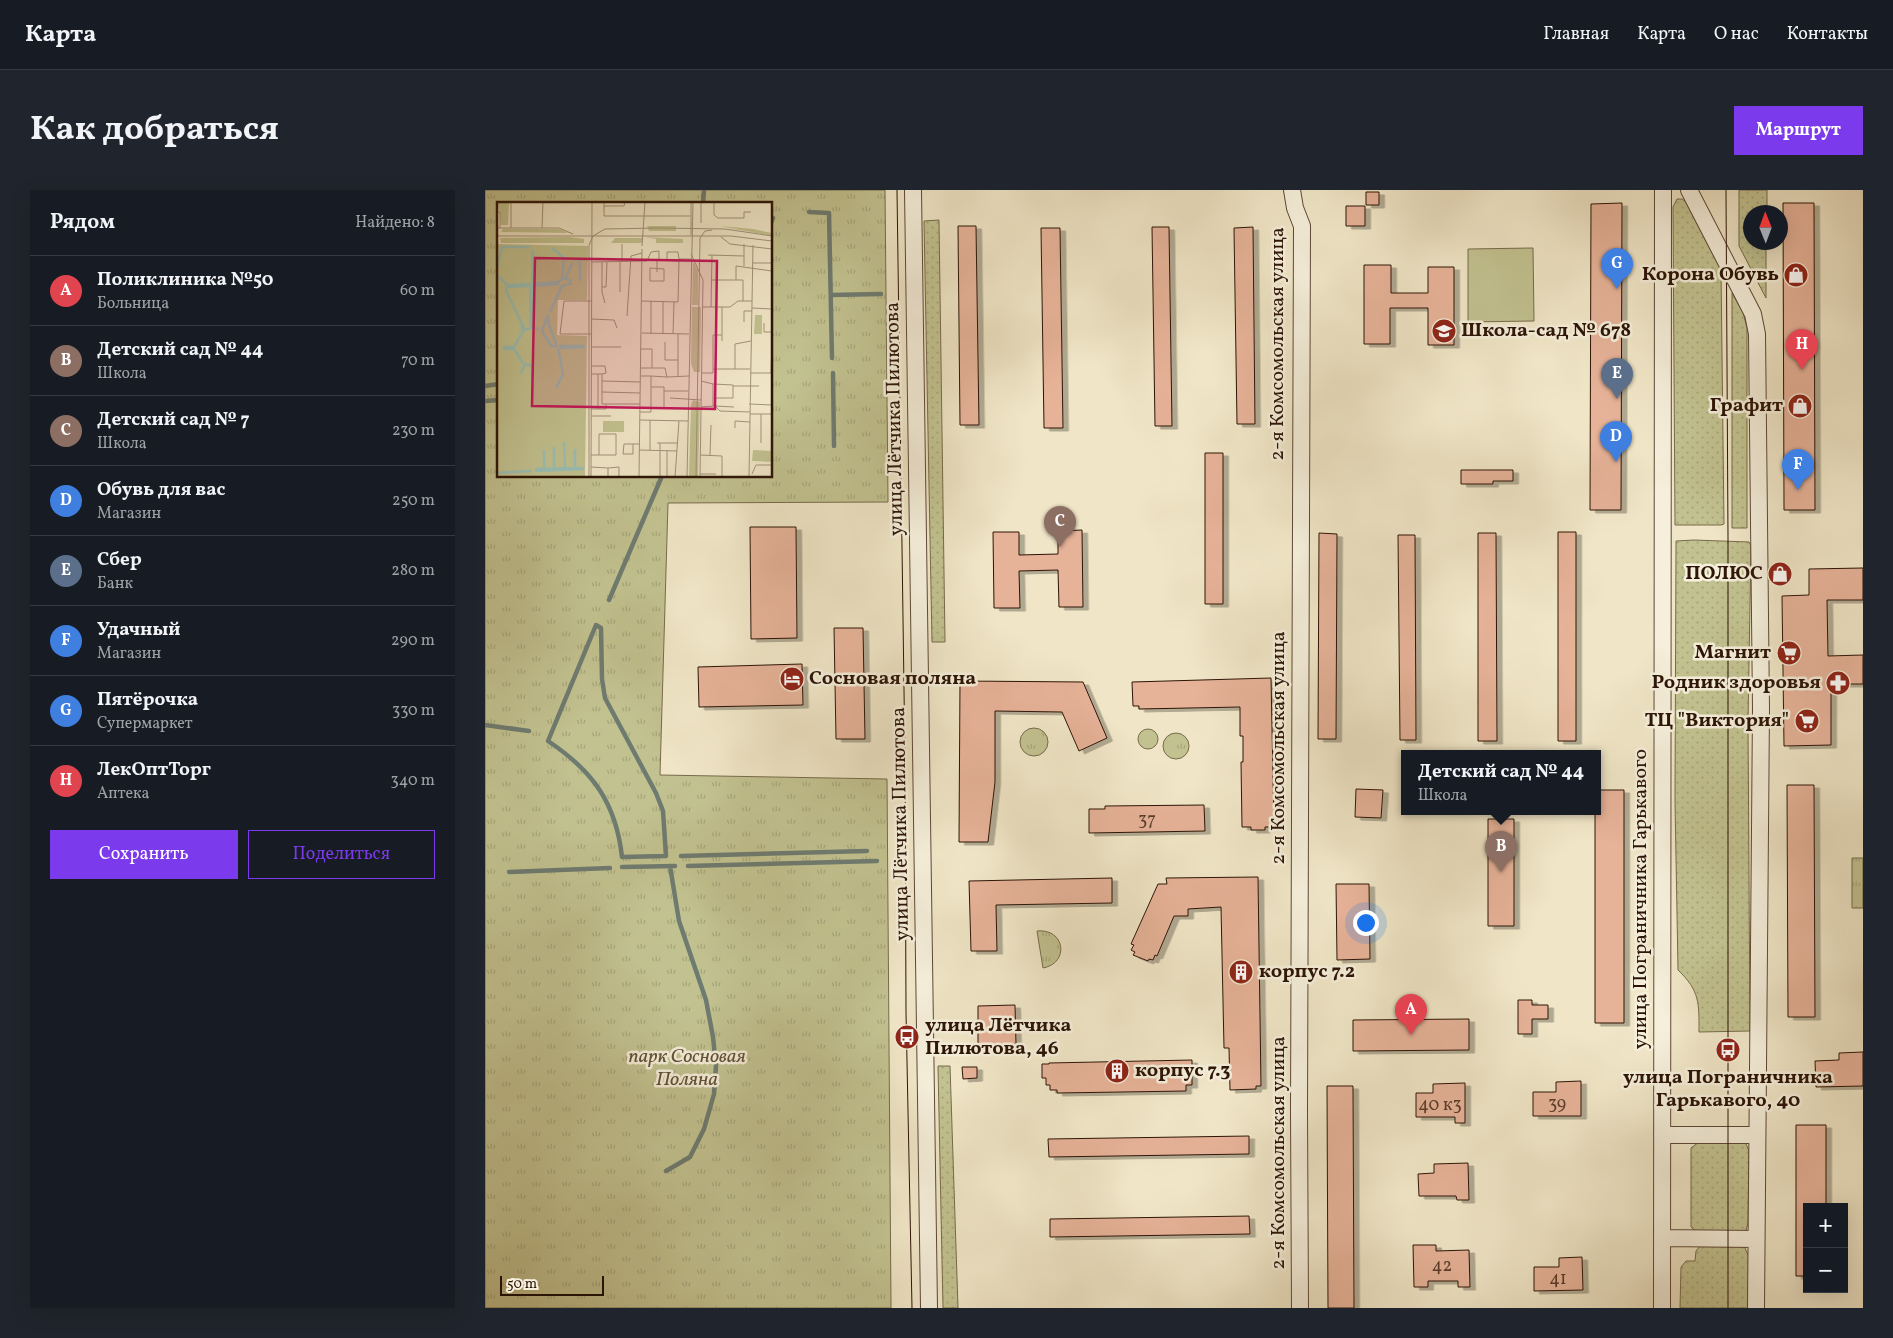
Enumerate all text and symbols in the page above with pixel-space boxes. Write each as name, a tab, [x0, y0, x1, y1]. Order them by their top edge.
text: Карта	[25, 18, 96, 52]
text: Главная	[1543, 22, 1609, 47]
text: Карта	[1637, 22, 1686, 47]
text: О нас	[1714, 22, 1759, 47]
text: Контакты	[1787, 22, 1868, 47]
text: Как добраться	[30, 106, 279, 154]
button: Маршрут	[1734, 106, 1863, 155]
inset map	[497, 202, 773, 478]
north arrow	[1743, 205, 1788, 250]
text: Рядом	[50, 208, 115, 237]
text: Найдено: 8	[355, 212, 435, 234]
street label: 2-я Комсомольская улица	[1264, 227, 1292, 461]
pin: G	[1601, 248, 1633, 289]
place label: Корона Обувь	[1642, 261, 1779, 289]
shop icon: Корона Обувь	[1783, 262, 1809, 288]
text: Поликлиника №50	[97, 267, 274, 293]
text: A	[60, 280, 72, 302]
text: 60 m	[400, 280, 435, 302]
text: Больница	[97, 293, 169, 315]
street label: улица Лётчика Пилютова	[879, 302, 911, 536]
place label: Школа-сад № 678	[1461, 317, 1631, 345]
school or university icon: Школа-сад № 678	[1431, 318, 1457, 344]
pin: H	[1786, 329, 1818, 370]
text: Детский сад № 44	[97, 337, 264, 363]
text: B	[61, 350, 71, 372]
text: 70 m	[401, 350, 435, 372]
pin: E	[1601, 358, 1633, 399]
text: Школа	[97, 363, 147, 385]
place label: Графит	[1710, 392, 1783, 420]
shop icon: Графит	[1787, 393, 1813, 419]
text: Детский сад № 7	[97, 407, 250, 433]
text: C	[61, 420, 71, 442]
text: 230 m	[392, 420, 435, 442]
pin: D	[1600, 421, 1632, 462]
text: Школа	[97, 433, 147, 455]
pin: F	[1782, 449, 1814, 490]
text: Обувь для вас	[97, 477, 225, 503]
text: D	[60, 490, 72, 512]
text: 250 m	[392, 490, 435, 512]
text: Магазин	[97, 503, 161, 525]
pin: C	[1044, 506, 1076, 547]
text: Сбер	[97, 547, 142, 573]
text: E	[61, 560, 71, 582]
text: 280 m	[391, 560, 435, 582]
place label: ПОЛЮС	[1685, 560, 1763, 588]
shop icon: ПОЛЮС	[1767, 561, 1793, 587]
text: Банк	[97, 573, 133, 595]
text: Удачный	[97, 617, 181, 643]
text: F	[61, 630, 71, 652]
text: 290 m	[391, 630, 435, 652]
street label: 2-я Комсомольская улица	[1265, 631, 1293, 865]
place label: Магнит	[1694, 639, 1771, 667]
supermarket icon: Магнит	[1776, 640, 1802, 666]
text: Магазин	[97, 643, 161, 665]
place label: Сосновая поляна	[809, 665, 976, 693]
hotel icon: Сосновая поляна	[779, 666, 805, 692]
place label: Родник здоровья	[1651, 669, 1821, 697]
pharmacy icon: Родник здоровья	[1825, 670, 1851, 696]
text: Пятёрочка	[97, 687, 198, 713]
text: G	[60, 700, 72, 722]
text: 330 m	[392, 700, 435, 722]
street label: улица Лётчика Пилютова	[885, 707, 917, 941]
place label: ТЦ "Виктория"	[1644, 707, 1789, 735]
supermarket icon: ТЦ "Виктория"	[1794, 708, 1820, 734]
text: Супермаркет	[97, 713, 193, 735]
street label: улица Пограничника Гарькавого	[1627, 749, 1655, 1049]
popup	[1401, 750, 1601, 815]
text: ЛекОптТорг	[97, 757, 211, 783]
text: Детский сад № 44	[1418, 759, 1584, 785]
text: H	[60, 770, 72, 792]
text: 340 m	[391, 770, 435, 792]
text: Аптека	[97, 783, 150, 805]
text: Школа	[1418, 785, 1467, 807]
house number: 37	[1138, 808, 1156, 833]
button: Сохранить	[50, 830, 238, 879]
button: Поделиться	[248, 830, 435, 879]
pin: B	[1485, 831, 1517, 872]
your location	[1353, 910, 1379, 936]
place label: корпус 7.2	[1259, 958, 1355, 986]
building icon: корпус 7.2	[1228, 959, 1254, 985]
pin: A	[1395, 994, 1427, 1035]
place label: улица Лётчика Пилютова, 46	[925, 1012, 1071, 1063]
bus stop icon: улица Лётчика Пилютова, 46	[894, 1024, 920, 1050]
street label: 2-я Комсомольская улица	[1265, 1036, 1293, 1270]
bus stop icon: улица Пограничника Гарькавого, 40	[1715, 1037, 1741, 1063]
park label: парк Сосновая Поляна	[628, 1043, 746, 1094]
place label: корпус 7.3	[1135, 1057, 1231, 1085]
building icon: корпус 7.3	[1104, 1058, 1130, 1084]
place label: улица Пограничника Гарькавого, 40	[1623, 1064, 1833, 1115]
house number: 39	[1548, 1092, 1566, 1117]
house number: 40 к3	[1418, 1093, 1462, 1118]
map controls	[1803, 1203, 1848, 1293]
button: +	[1803, 1203, 1848, 1248]
button: −	[1803, 1248, 1848, 1293]
house number: 42	[1432, 1254, 1452, 1279]
house number: 41	[1549, 1267, 1567, 1292]
scale bar	[500, 1273, 604, 1296]
text: 50 m	[507, 1275, 537, 1294]

